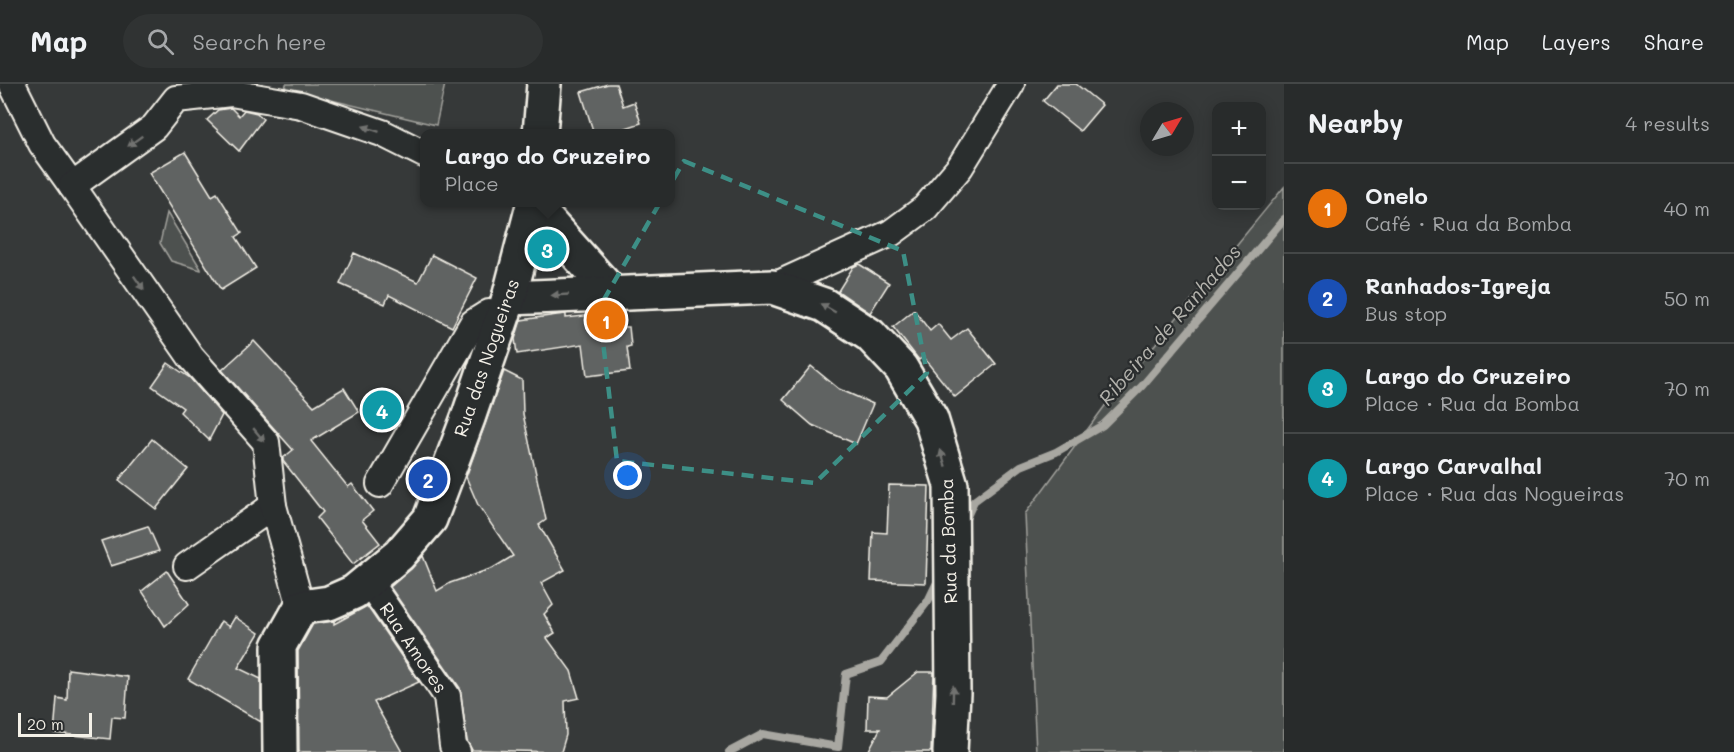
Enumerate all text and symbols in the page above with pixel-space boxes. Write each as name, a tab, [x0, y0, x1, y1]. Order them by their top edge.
search box	[123, 14, 543, 68]
text: Map	[30, 23, 87, 59]
icon: search	[144, 25, 177, 58]
text: Search here	[192, 27, 326, 56]
text: Map	[1466, 28, 1509, 55]
text: Layers	[1542, 28, 1611, 55]
text: Share	[1644, 28, 1704, 55]
north arrow	[1140, 102, 1194, 156]
map controls	[1212, 102, 1266, 210]
button: +	[1212, 102, 1266, 156]
text: Nearby	[1308, 106, 1403, 140]
text: 4 results	[1625, 110, 1710, 136]
one-way arrow	[362, 124, 380, 134]
popup	[420, 129, 675, 207]
one-way arrow	[128, 135, 144, 147]
text: Largo do Cruzeiro	[445, 141, 650, 170]
button: −	[1212, 156, 1266, 210]
text: Place	[445, 170, 499, 196]
text: Onelo	[1365, 181, 1428, 210]
text: 1	[1323, 195, 1332, 221]
text: 40 m	[1664, 195, 1710, 221]
text: Café · Rua da Bomba	[1365, 210, 1572, 236]
pin: 3	[528, 226, 566, 272]
water label: Ribeira de Ranhados	[1092, 238, 1246, 410]
text: Ranhados-Igreja	[1365, 271, 1551, 300]
one-way arrow	[133, 274, 145, 290]
street label: Rua das Nogueiras	[448, 276, 524, 440]
text: 2	[1322, 285, 1333, 311]
text: 50 m	[1664, 285, 1710, 311]
one-way arrow	[551, 291, 570, 300]
pin: 1	[586, 298, 626, 342]
text: Bus stop	[1365, 300, 1447, 326]
one-way arrow	[819, 303, 836, 313]
text: Largo do Cruzeiro	[1365, 361, 1571, 390]
text: 3	[1322, 375, 1334, 401]
text: 70 m	[1664, 375, 1710, 401]
pin: 4	[362, 388, 401, 432]
text: Place · Rua da Bomba	[1365, 390, 1580, 416]
one-way arrow	[253, 427, 266, 443]
one-way arrow	[938, 449, 947, 467]
text: Largo Carvalhal	[1365, 451, 1542, 480]
pin: 2	[408, 456, 448, 502]
your location	[613, 461, 642, 490]
text: 4	[1321, 465, 1334, 491]
text: 70 m	[1664, 465, 1710, 491]
street label: Rua da Bomba	[934, 478, 962, 604]
text: Place · Rua das Nogueiras	[1365, 480, 1624, 506]
street label: Rua Amores	[375, 597, 453, 698]
one-way arrow	[948, 684, 958, 703]
scale bar	[18, 710, 92, 738]
text: 20 m	[27, 713, 64, 734]

